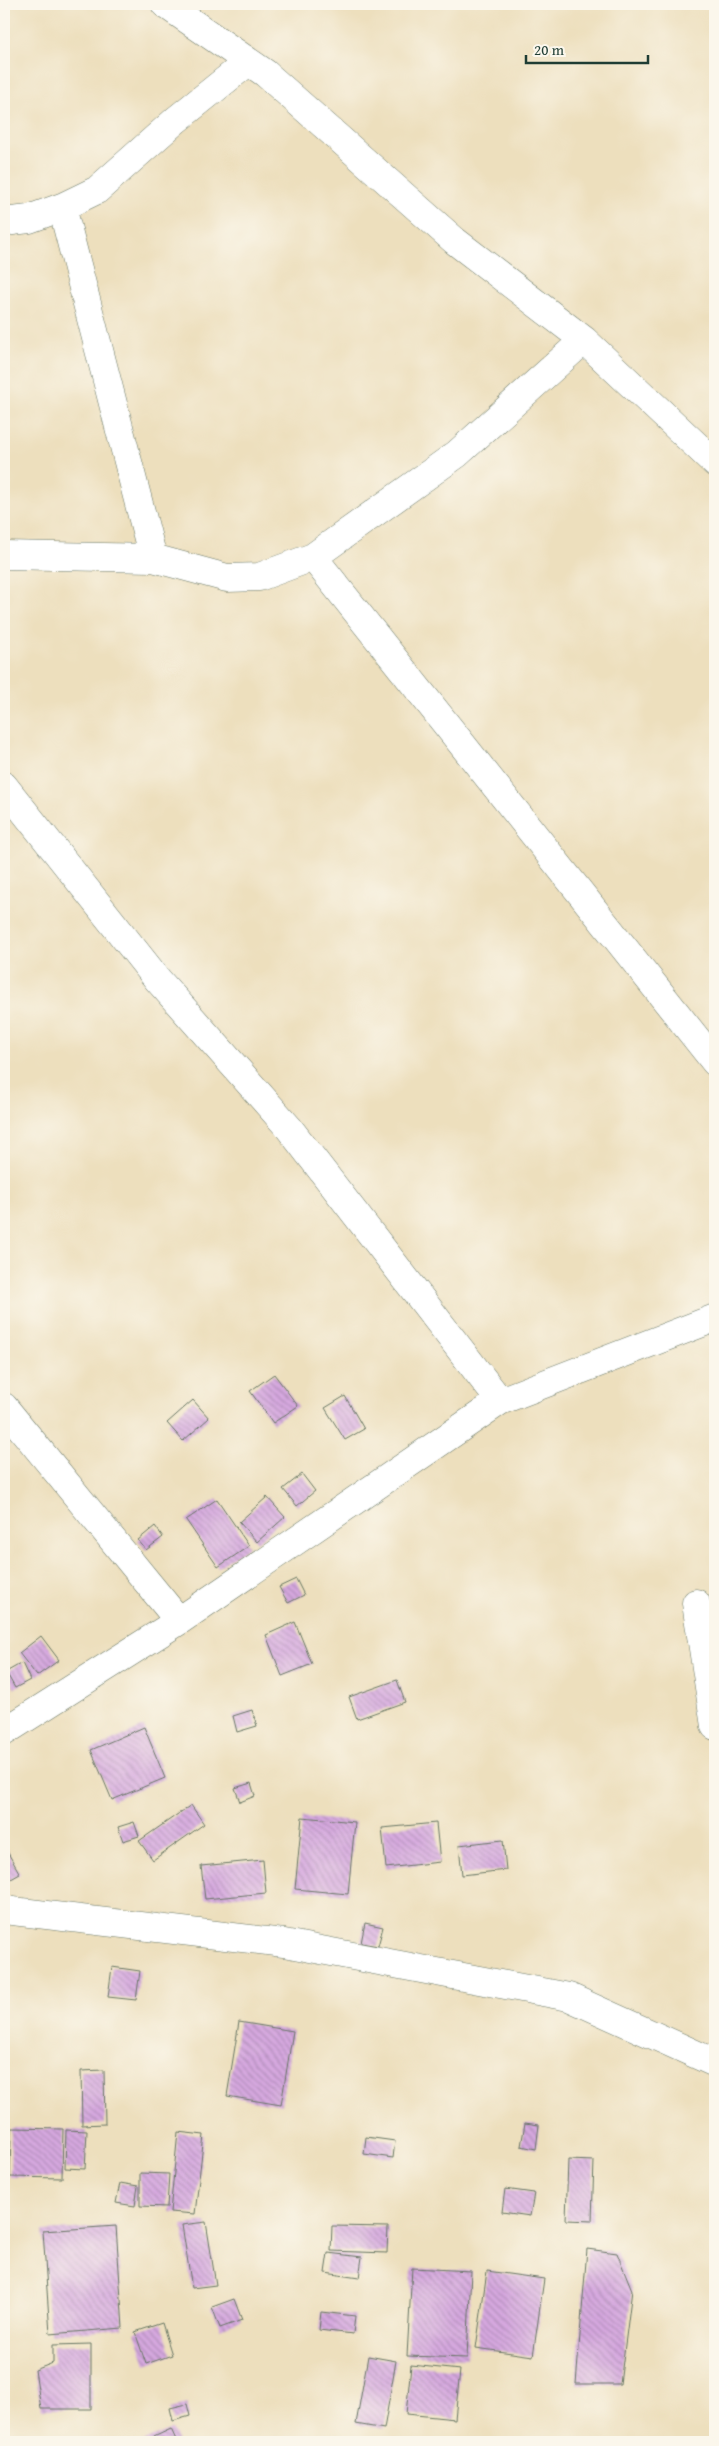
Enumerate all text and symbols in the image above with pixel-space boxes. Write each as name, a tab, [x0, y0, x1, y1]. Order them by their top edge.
scale bar	[526, 32, 649, 64]
text: 20 m	[534, 39, 565, 60]

